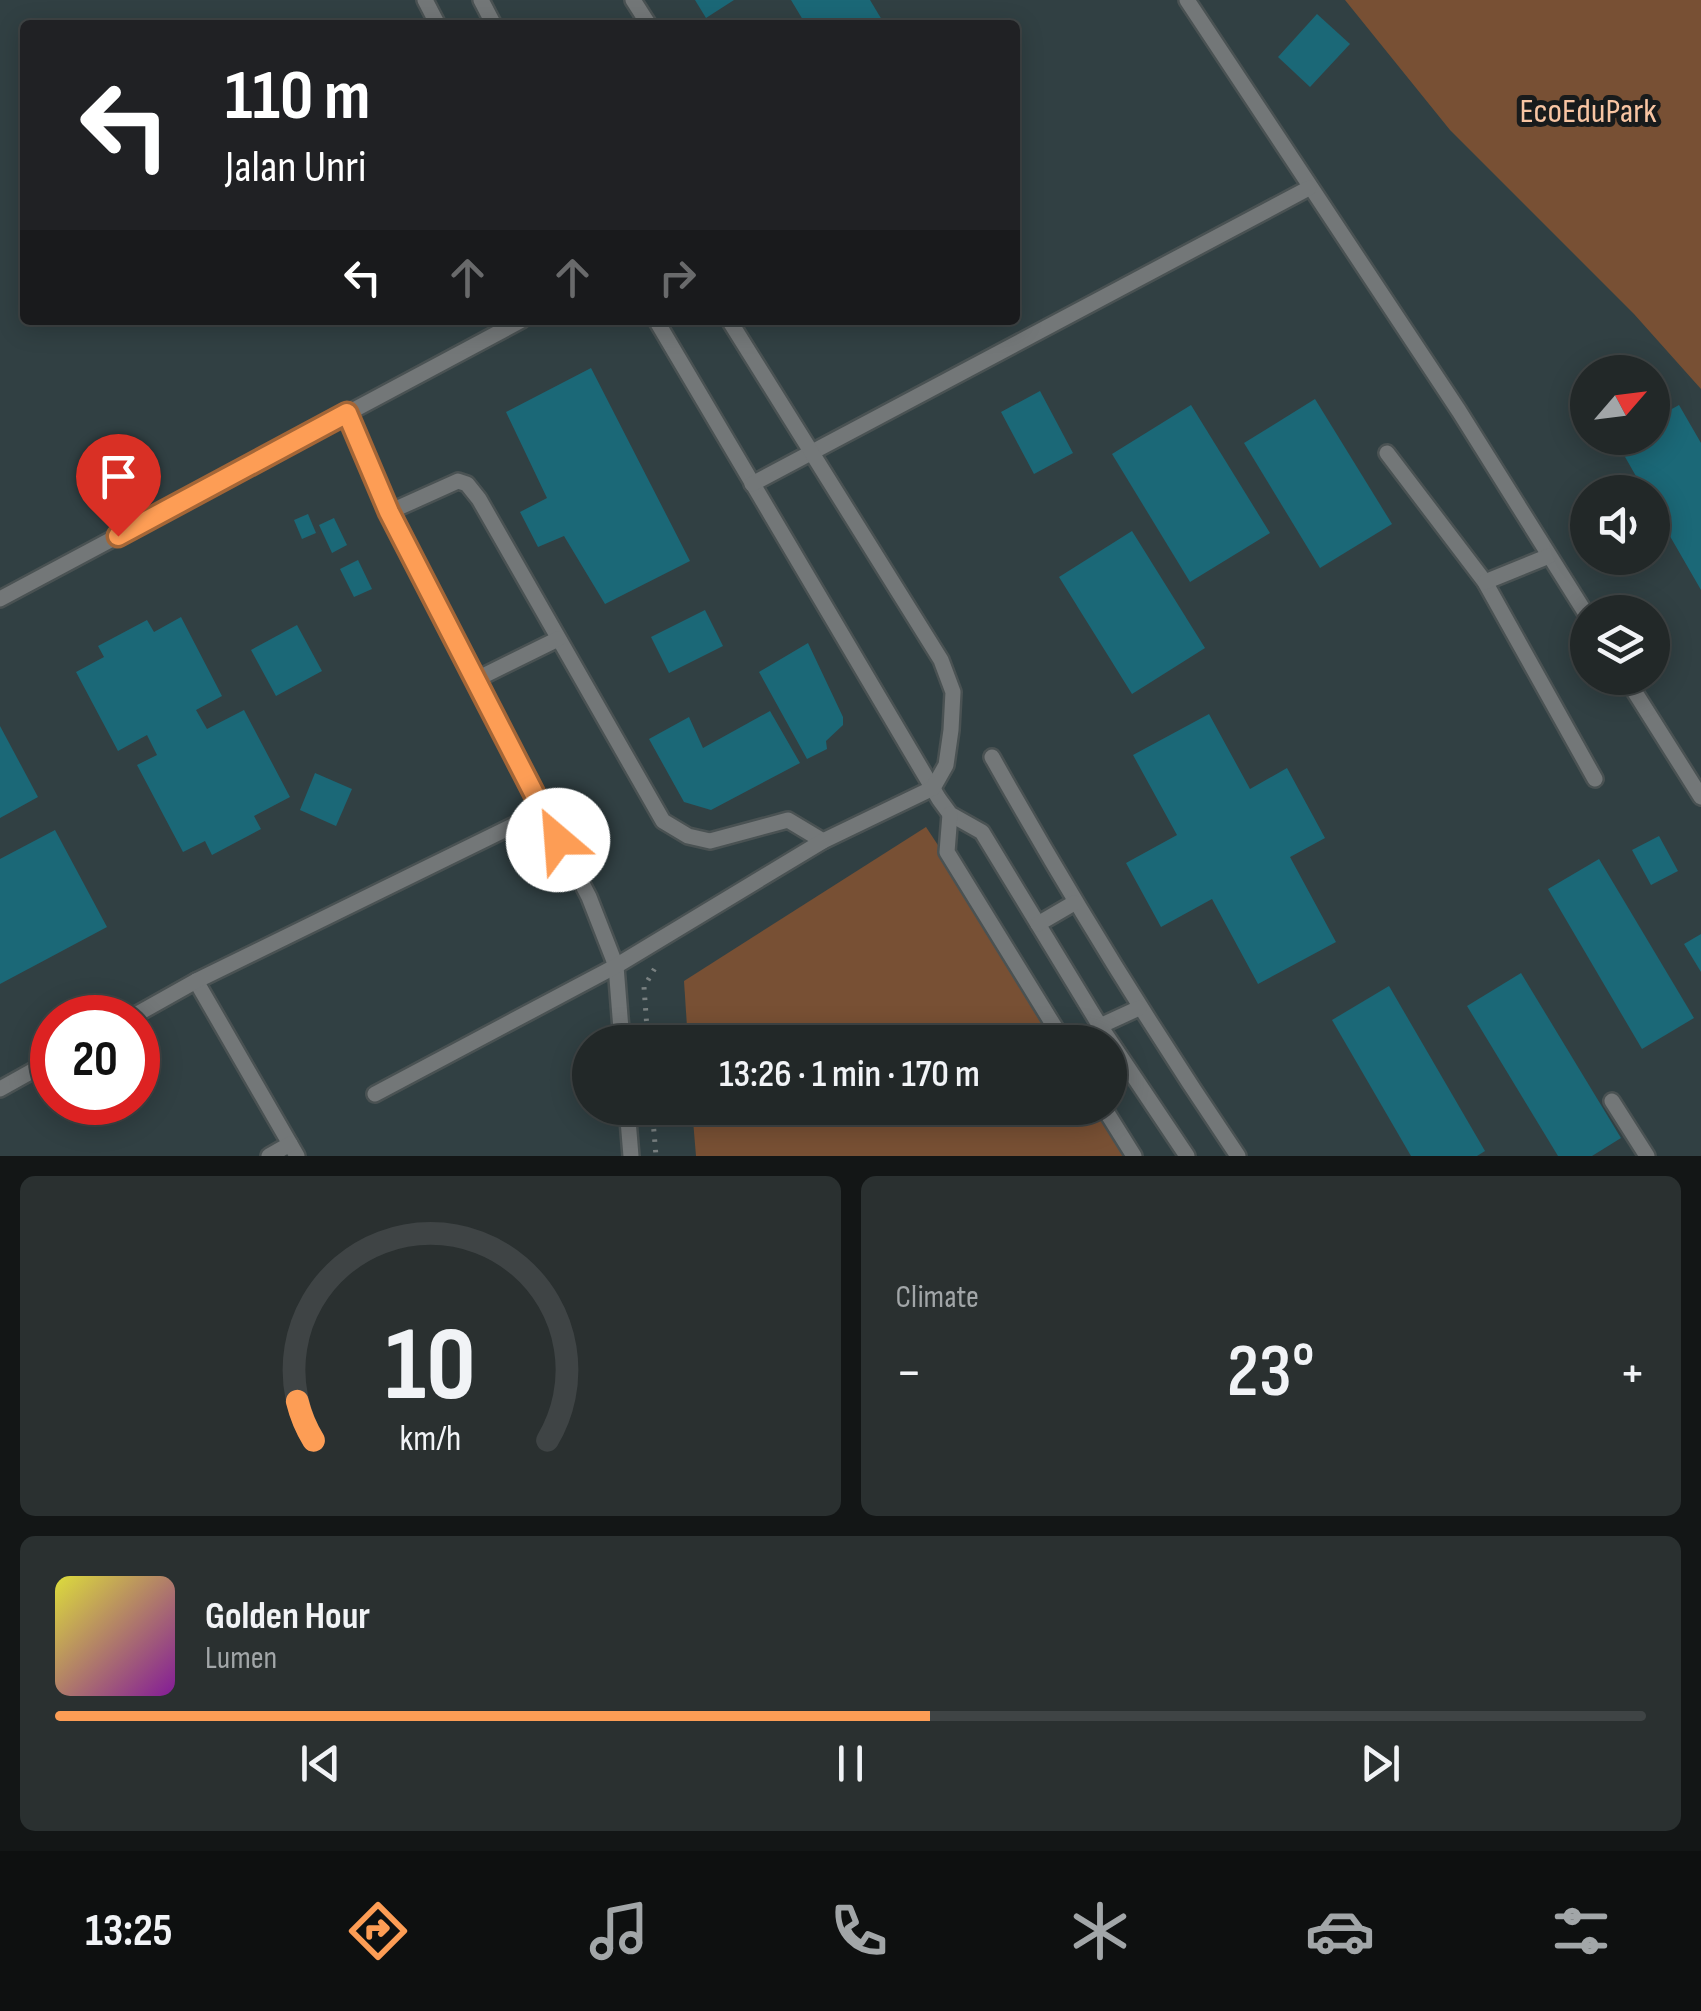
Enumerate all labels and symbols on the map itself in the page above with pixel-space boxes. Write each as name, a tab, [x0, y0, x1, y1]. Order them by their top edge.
park label: EcoEduPark	[1519, 90, 1657, 133]
north arrow	[1570, 355, 1670, 455]
pin	[76, 434, 161, 537]
position arrow	[506, 788, 610, 892]
speed limit sign: 20	[30, 995, 160, 1125]

